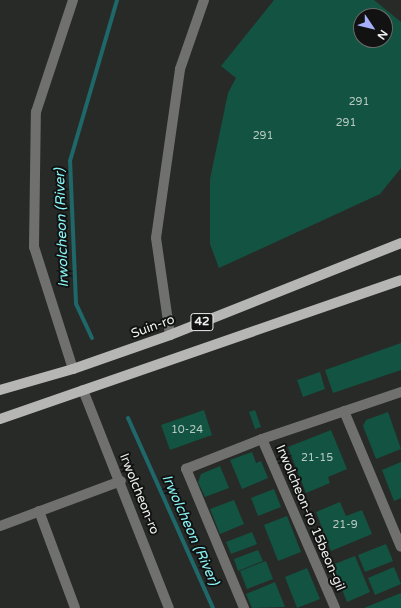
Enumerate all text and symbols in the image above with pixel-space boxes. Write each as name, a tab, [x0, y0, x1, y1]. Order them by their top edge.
north arrow	[353, 8, 393, 48]
text: N	[375, 27, 390, 42]
house number: 291	[349, 95, 369, 109]
house number: 291	[336, 116, 356, 130]
house number: 291	[253, 129, 273, 143]
water label: Irwolcheon (River)	[52, 168, 72, 288]
street label: Suin-ro	[129, 312, 177, 342]
road number: 42	[190, 312, 214, 332]
house number: 10-24	[171, 423, 203, 437]
street label: Irwolcheon-ro 15beon-gil	[272, 443, 348, 593]
street label: Irwolcheon-ro	[116, 451, 162, 537]
house number: 21-15	[301, 451, 333, 465]
water label: Irwolcheon (River)	[158, 472, 222, 588]
house number: 21-9	[332, 518, 358, 532]

